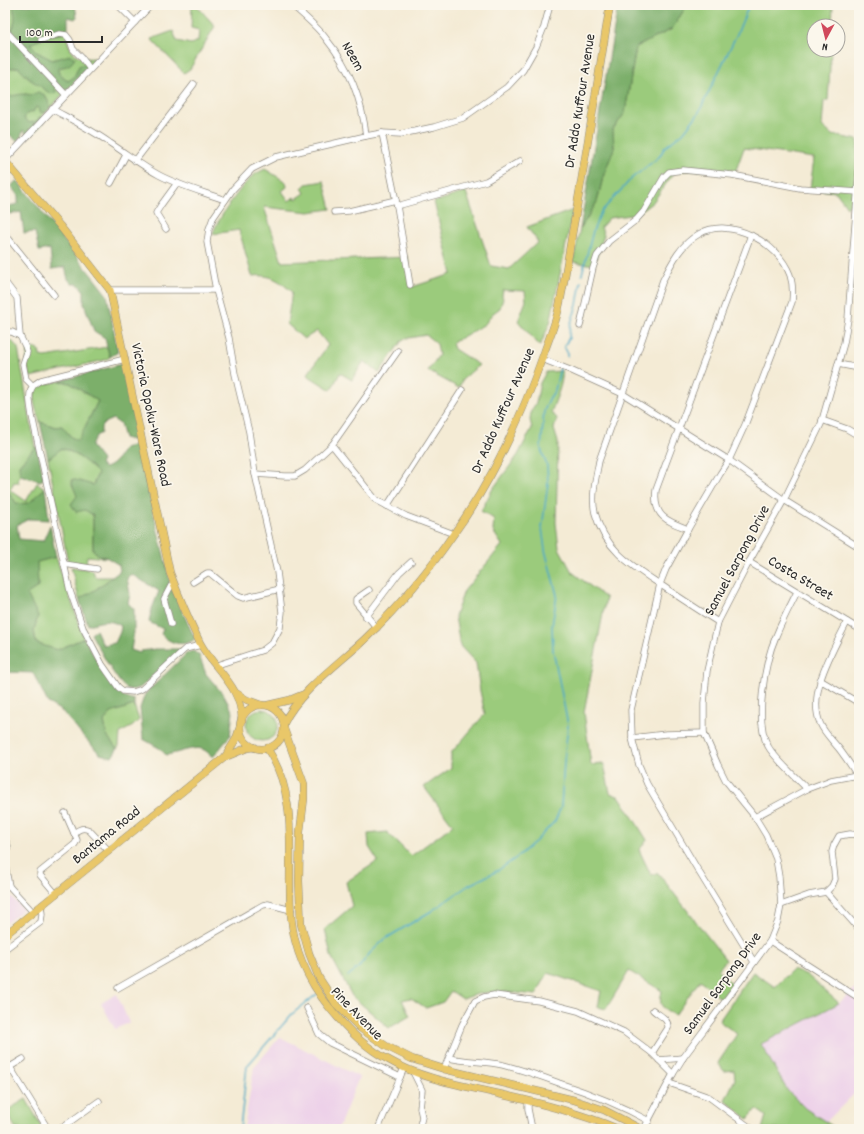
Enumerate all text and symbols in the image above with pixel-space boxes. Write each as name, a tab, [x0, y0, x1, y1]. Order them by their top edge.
scale bar	[20, 18, 102, 44]
north arrow	[806, 18, 846, 58]
text: 100 m	[26, 25, 53, 42]
street label: Dr Addo Kuffour Avenue	[560, 32, 603, 170]
street label: Neem	[335, 38, 369, 76]
text: N	[821, 38, 829, 54]
street label: Victoria Opoku-Ware Road	[124, 341, 176, 489]
street label: Dr Addo Kuffour Avenue	[466, 344, 542, 478]
street label: Samuel Sarpong Drive	[699, 501, 777, 620]
street label: Costa Street	[763, 551, 837, 607]
street label: Bantama Road	[68, 801, 146, 871]
street label: Samuel Sarpong Drive	[678, 928, 768, 1040]
street label: Pine Avenue	[325, 982, 388, 1046]

